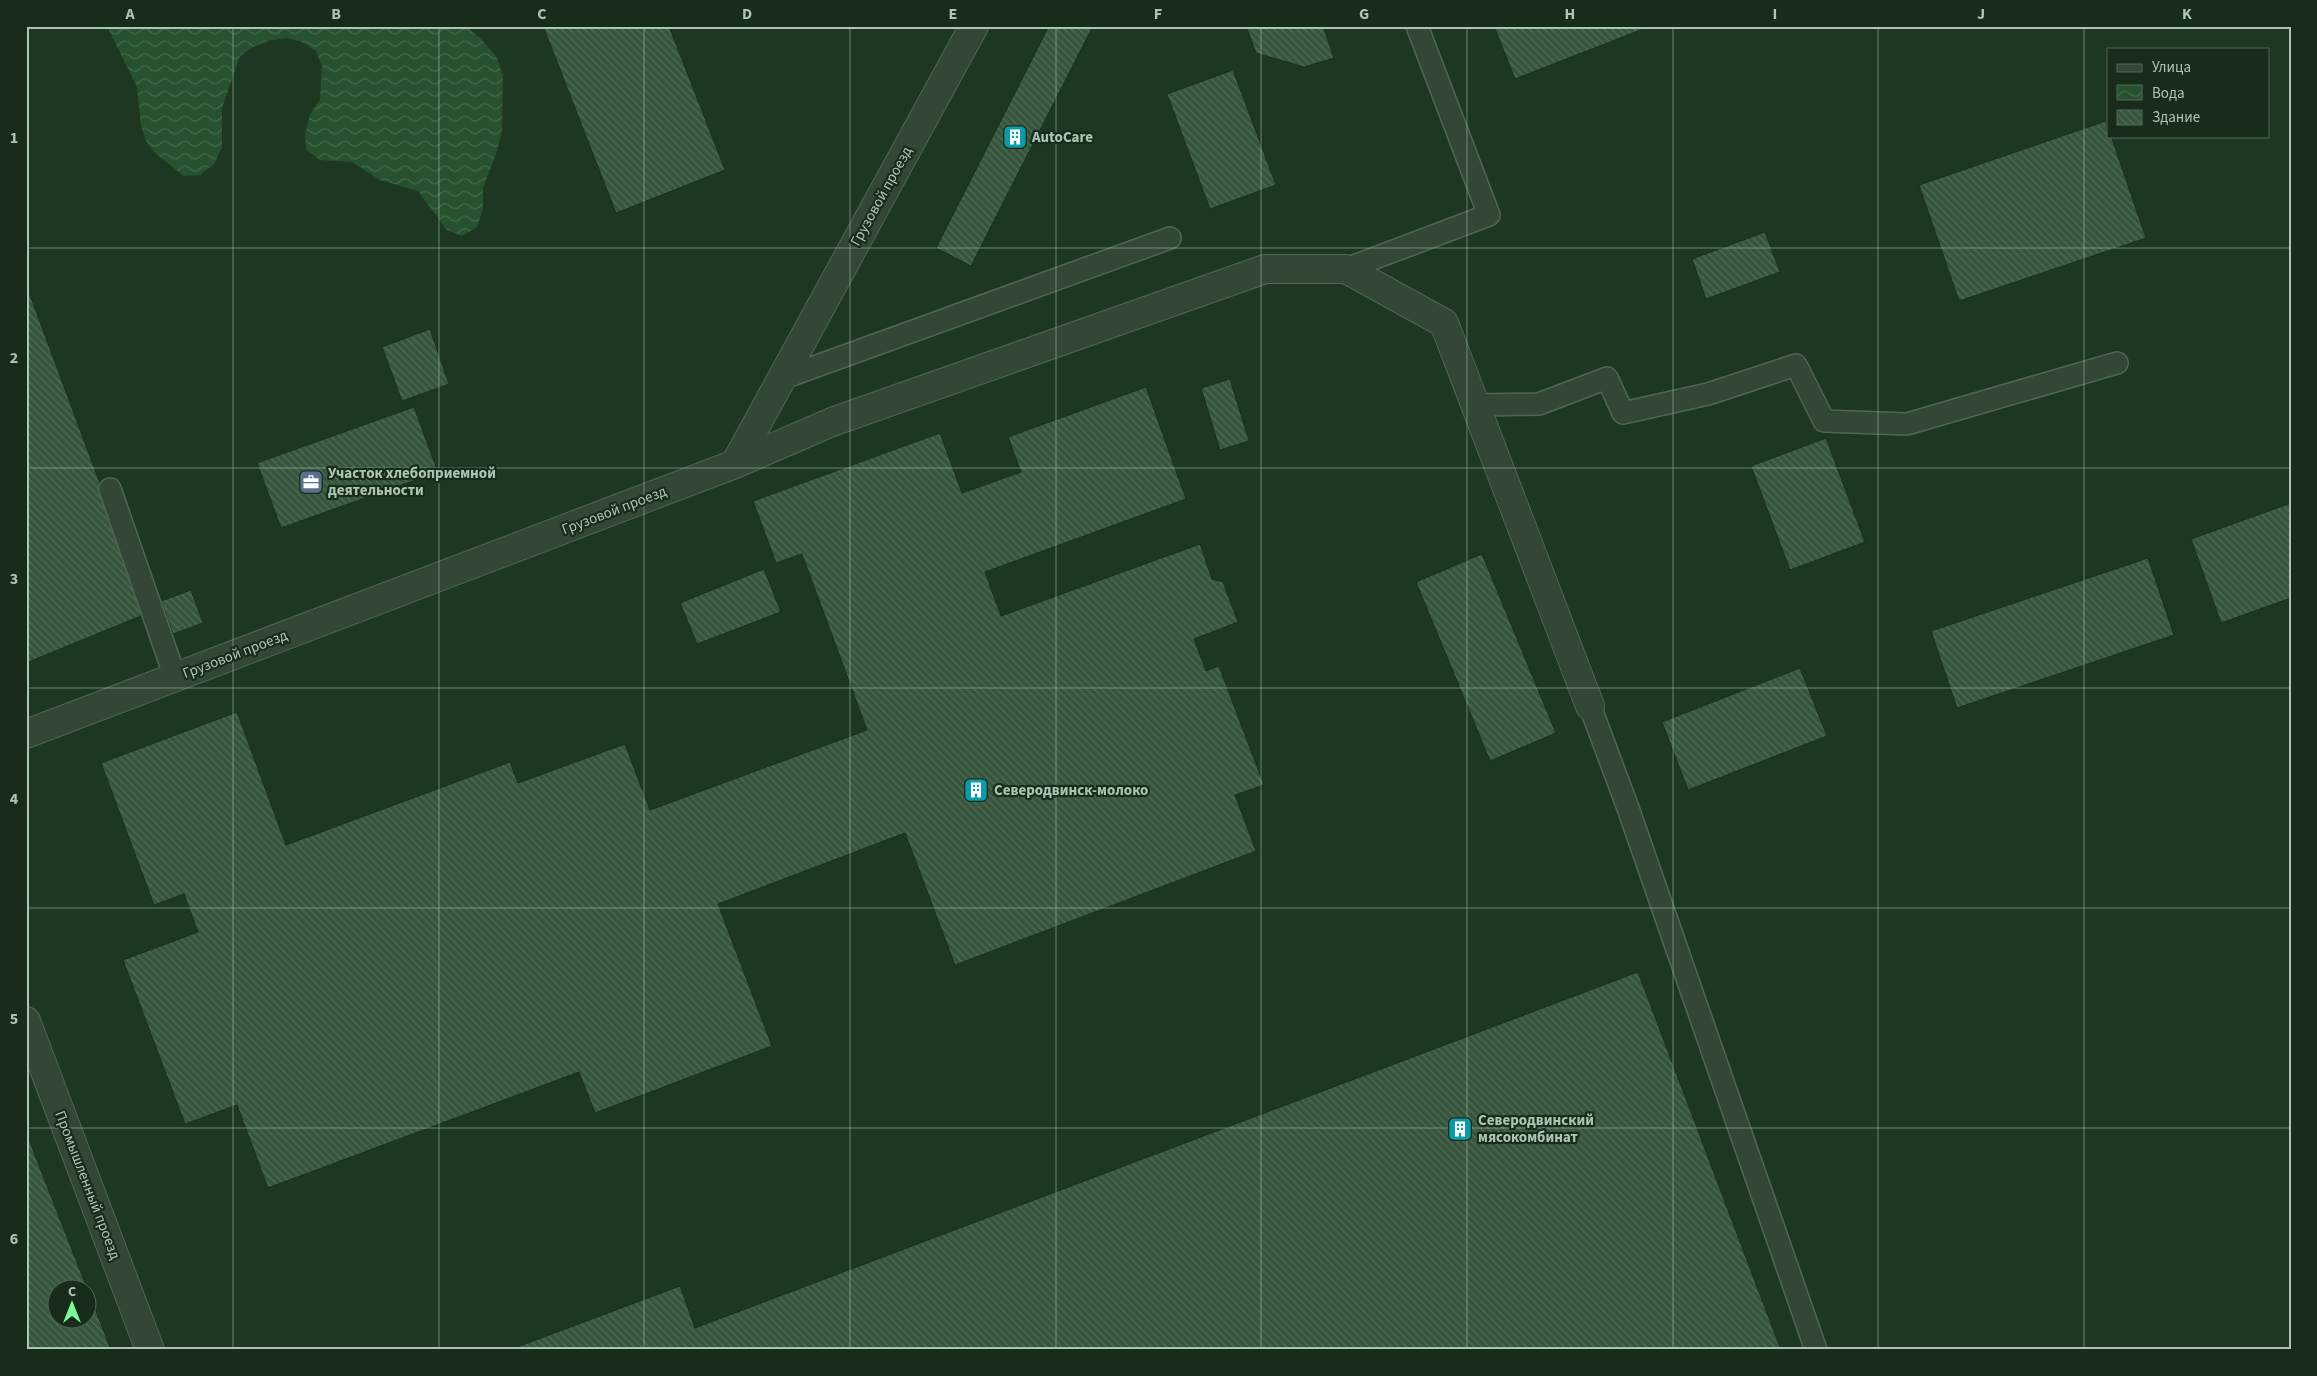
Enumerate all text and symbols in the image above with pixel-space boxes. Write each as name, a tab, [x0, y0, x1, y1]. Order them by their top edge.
text: A	[124, 3, 135, 25]
text: B	[331, 3, 341, 25]
text: C	[537, 3, 547, 25]
text: D	[742, 3, 752, 25]
text: E	[949, 3, 957, 25]
text: F	[1154, 3, 1162, 25]
text: G	[1359, 3, 1369, 25]
text: H	[1565, 3, 1575, 25]
text: I	[1773, 3, 1777, 25]
text: J	[1977, 3, 1985, 25]
text: K	[2182, 3, 2192, 25]
legend	[2107, 48, 2270, 138]
text: Улица	[2152, 57, 2191, 78]
text: Вода	[2152, 83, 2185, 104]
text: Здание	[2152, 107, 2200, 128]
building icon: AutoCare	[1002, 124, 1028, 150]
text: 1	[10, 127, 18, 149]
place label: AutoCare	[1031, 127, 1093, 148]
street label: Грузовой проезд	[845, 143, 918, 250]
text: 2	[10, 347, 18, 369]
place label: Участок хлебоприемной деятельности	[328, 463, 496, 501]
office icon: Участок хлебоприемной деятельности	[298, 469, 324, 495]
street label: Грузовой проезд	[559, 481, 670, 540]
text: 3	[10, 568, 18, 590]
street label: Грузовой проезд	[180, 625, 291, 684]
building icon: Северодвинск-молоко	[963, 777, 989, 803]
place label: Северодвинск-молоко	[994, 780, 1148, 801]
text: 4	[10, 788, 19, 810]
text: 5	[10, 1008, 18, 1030]
street label: Промышленный проезд	[49, 1108, 126, 1263]
place label: Северодвинский мясокомбинат	[1478, 1110, 1594, 1148]
building icon: Северодвинский мясокомбинат	[1447, 1116, 1473, 1142]
text: 6	[10, 1228, 18, 1250]
north arrow	[48, 1278, 98, 1328]
text: С	[68, 1282, 76, 1302]

